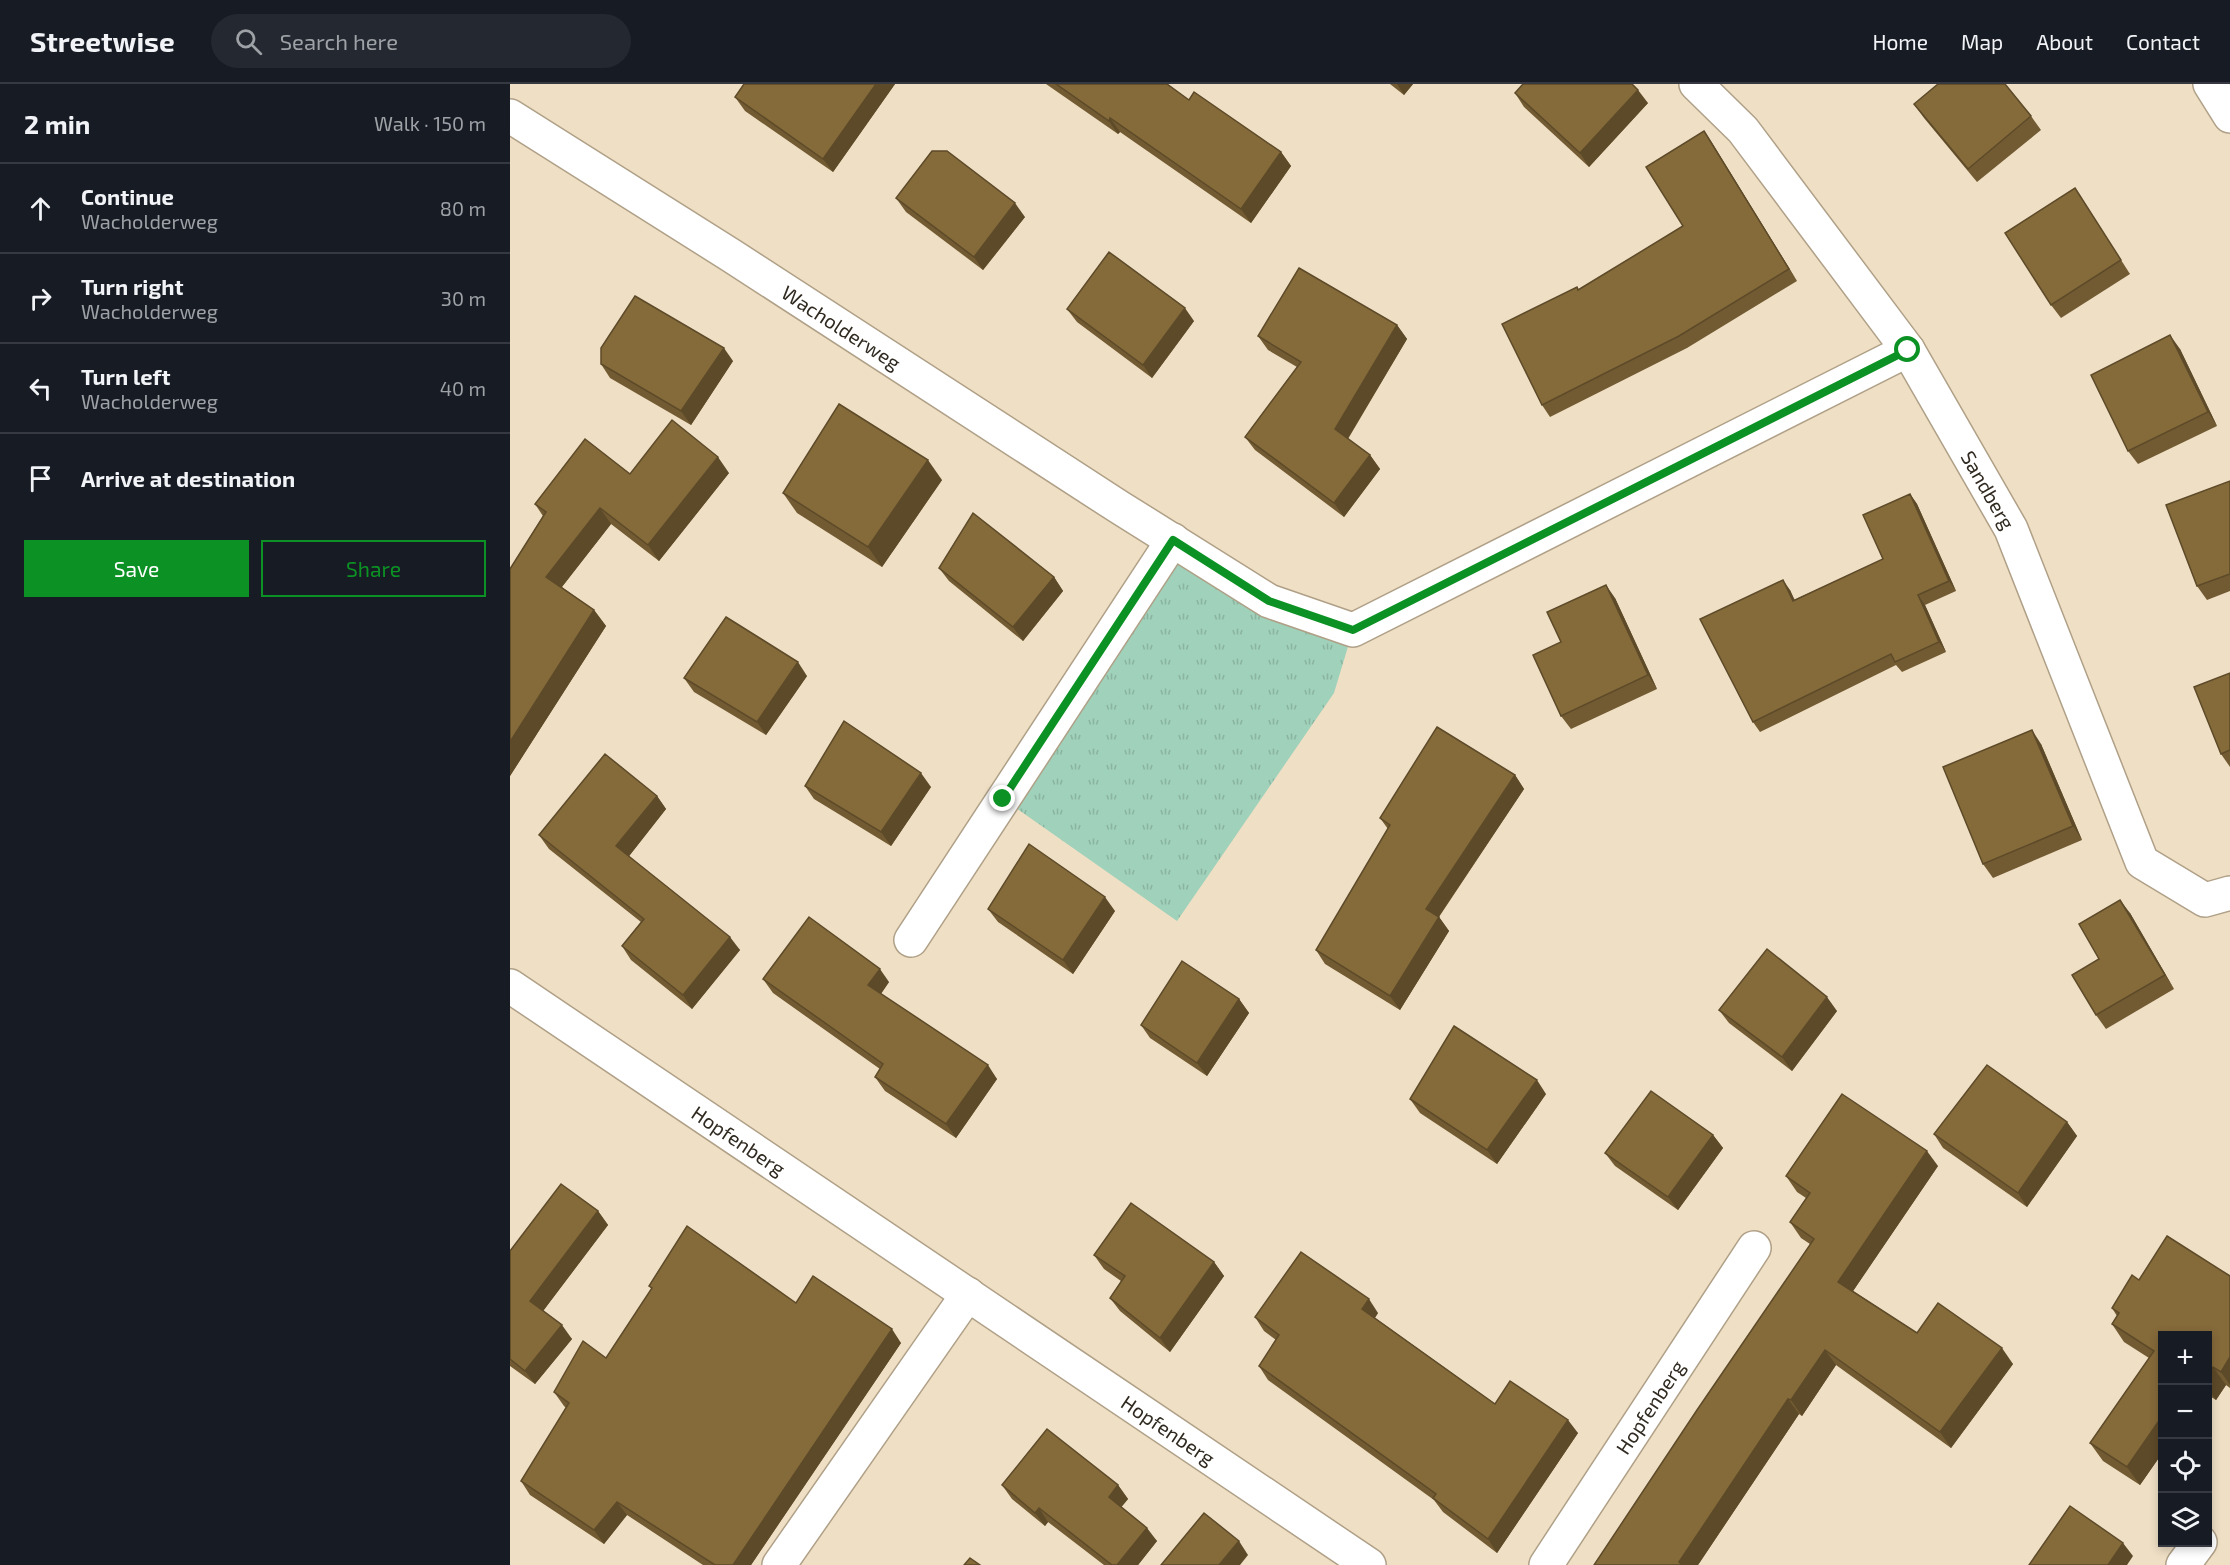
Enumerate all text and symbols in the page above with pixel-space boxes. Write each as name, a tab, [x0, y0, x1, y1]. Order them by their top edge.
search box	[211, 14, 631, 68]
text: Streetwise	[30, 24, 175, 58]
icon: search	[232, 25, 265, 58]
text: Search here	[280, 28, 398, 54]
text: Home	[1872, 29, 1928, 54]
text: Map	[1961, 29, 2003, 54]
text: About	[2036, 29, 2093, 54]
text: Contact	[2126, 29, 2200, 54]
text: 2 min	[24, 108, 90, 139]
text: Walk · 150 m	[374, 111, 486, 135]
text: Continue	[81, 183, 174, 209]
icon: ahead	[24, 192, 57, 225]
text: 80 m	[440, 196, 486, 220]
text: Wacholderweg	[81, 209, 218, 233]
text: Turn right	[81, 273, 183, 299]
street label: Wacholderweg	[778, 280, 906, 374]
icon: right	[24, 282, 57, 315]
text: 30 m	[441, 286, 486, 310]
text: Wacholderweg	[81, 299, 218, 323]
route start	[1894, 336, 1920, 362]
text: Turn left	[81, 363, 170, 389]
icon: left	[24, 372, 57, 405]
text: 40 m	[440, 376, 486, 400]
text: Wacholderweg	[81, 389, 218, 413]
street label: Sandberg	[1956, 446, 2020, 533]
icon: arrive	[24, 462, 57, 495]
text: Arrive at destination	[81, 465, 295, 491]
button: Save	[24, 540, 249, 597]
button: Share	[261, 540, 486, 597]
route end	[989, 785, 1015, 811]
street label: Hopfenberg	[688, 1100, 790, 1180]
map controls	[2158, 1331, 2212, 1547]
button: +	[2158, 1331, 2212, 1385]
street label: Hopfenberg	[1610, 1355, 1689, 1458]
button: −	[2158, 1385, 2212, 1439]
street label: Hopfenberg	[1117, 1390, 1220, 1470]
button: locate	[2158, 1439, 2212, 1493]
button: layers	[2158, 1493, 2212, 1547]

